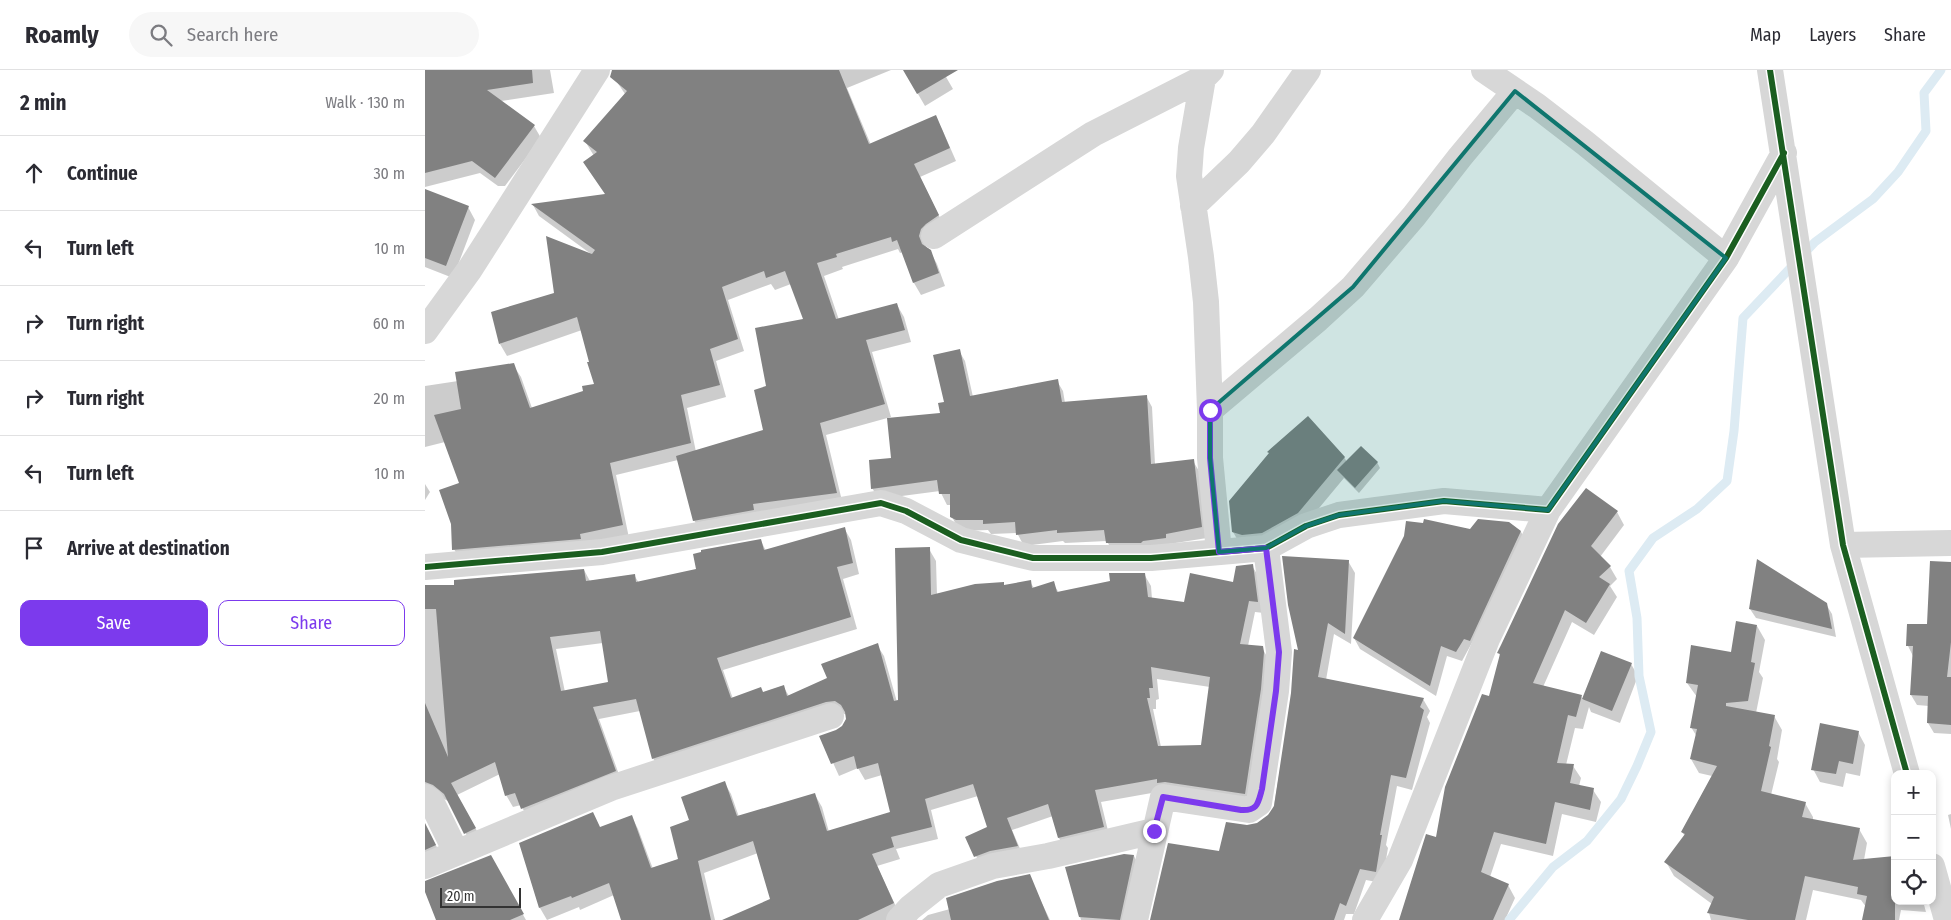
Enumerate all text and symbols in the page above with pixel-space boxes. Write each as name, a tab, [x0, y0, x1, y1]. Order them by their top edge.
search box	[129, 12, 479, 57]
text: Roamly	[25, 21, 99, 49]
icon: search	[147, 21, 175, 49]
text: Search here	[187, 23, 278, 46]
text: Map	[1750, 24, 1781, 46]
text: Layers	[1809, 24, 1856, 46]
text: Share	[1884, 24, 1926, 46]
text: 2 min	[20, 90, 67, 116]
text: Walk · 130 m	[325, 93, 405, 112]
icon: ahead	[20, 159, 48, 187]
text: Continue	[67, 162, 138, 185]
text: 30 m	[373, 164, 405, 183]
icon: left	[20, 234, 48, 262]
text: Turn left	[67, 237, 134, 260]
text: 10 m	[374, 239, 405, 258]
icon: right	[20, 309, 48, 337]
text: Turn right	[67, 312, 144, 335]
text: 60 m	[373, 314, 405, 333]
icon: right	[20, 384, 48, 412]
text: Turn right	[67, 387, 144, 410]
text: 20 m	[374, 389, 405, 408]
route start	[1199, 399, 1222, 422]
icon: left	[20, 459, 48, 487]
text: Turn left	[67, 462, 134, 485]
text: 10 m	[374, 464, 405, 483]
icon: arrive	[20, 534, 48, 562]
text: Arrive at destination	[67, 537, 230, 560]
button: Save	[20, 600, 208, 646]
button: Share	[218, 600, 405, 646]
map controls	[1891, 770, 1936, 905]
button: +	[1891, 770, 1936, 815]
button: −	[1891, 815, 1936, 860]
route end	[1143, 820, 1166, 843]
button: locate	[1891, 860, 1936, 905]
scale bar	[440, 885, 521, 908]
text: 20 m	[447, 888, 475, 905]

